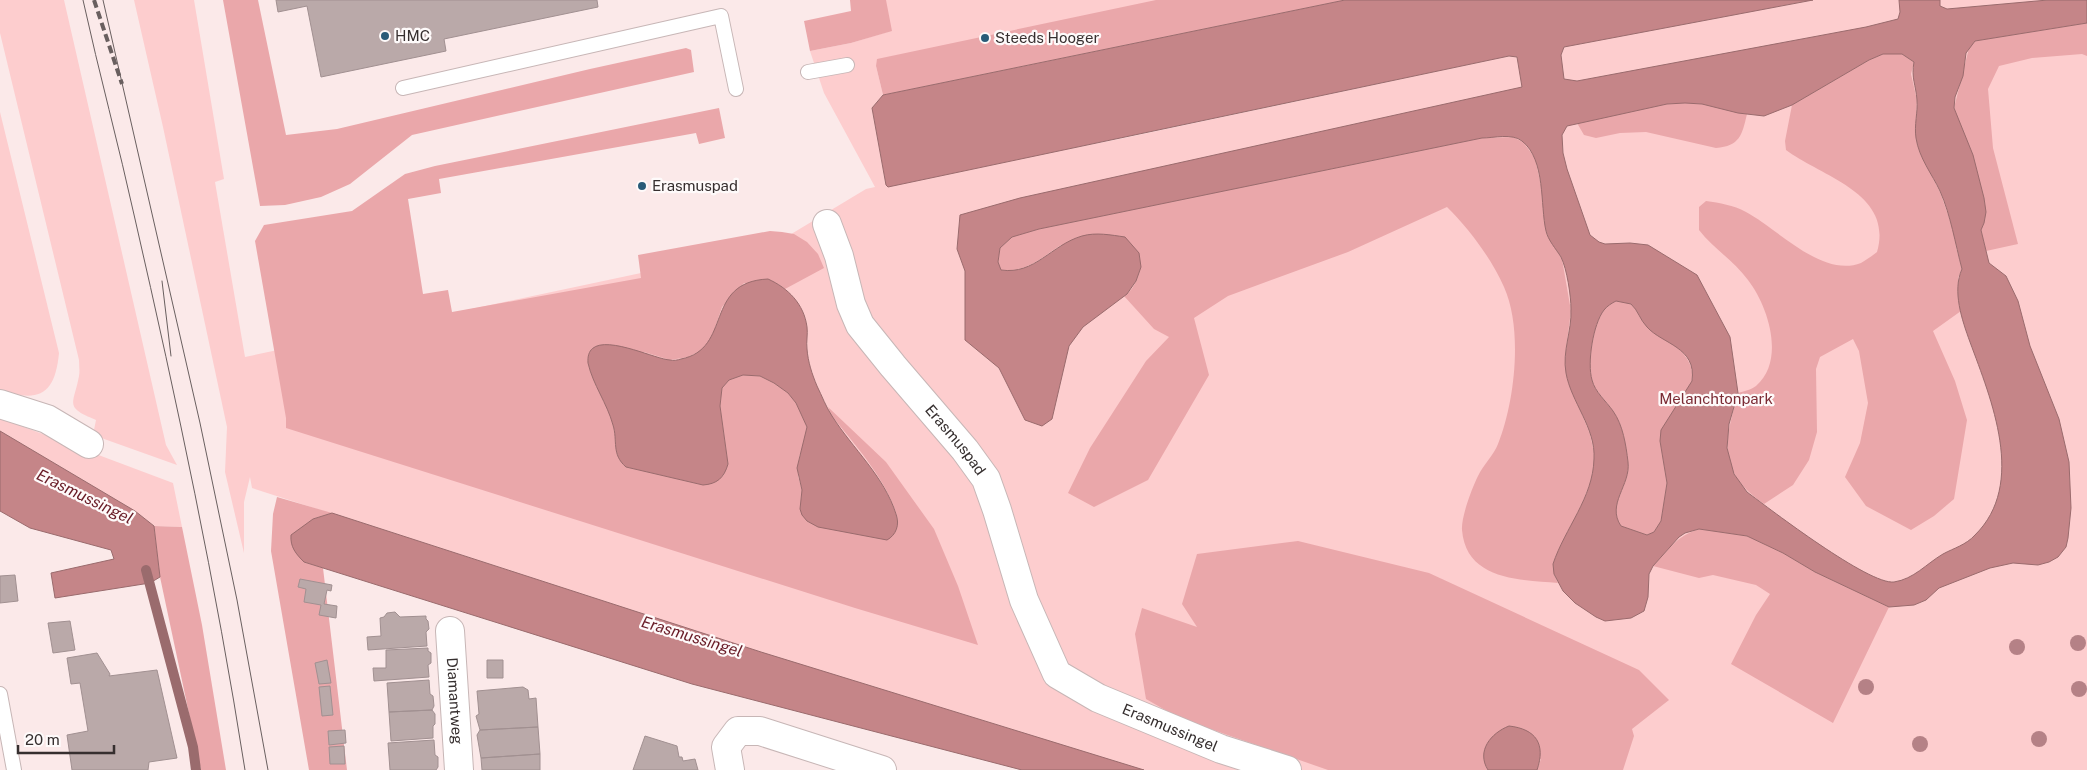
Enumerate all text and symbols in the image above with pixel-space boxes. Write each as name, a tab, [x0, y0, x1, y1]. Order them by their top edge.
place label: HMC	[395, 27, 430, 44]
place label: Steeds Hooger	[995, 29, 1099, 46]
marker: HMC	[379, 30, 391, 42]
marker: Steeds Hooger	[979, 32, 991, 44]
place label: Erasmuspad	[652, 177, 738, 194]
marker: Erasmuspad	[636, 180, 648, 192]
park label: Melanchtonpark	[1659, 390, 1773, 407]
street label: Erasmuspad	[922, 401, 989, 478]
water label: Erasmussingel	[34, 465, 136, 528]
water label: Erasmussingel	[639, 612, 745, 661]
street label: Diamantweg	[444, 657, 466, 745]
street label: Erasmussingel	[1120, 700, 1221, 755]
scale bar	[18, 722, 114, 754]
text: 20 m	[25, 731, 60, 748]

